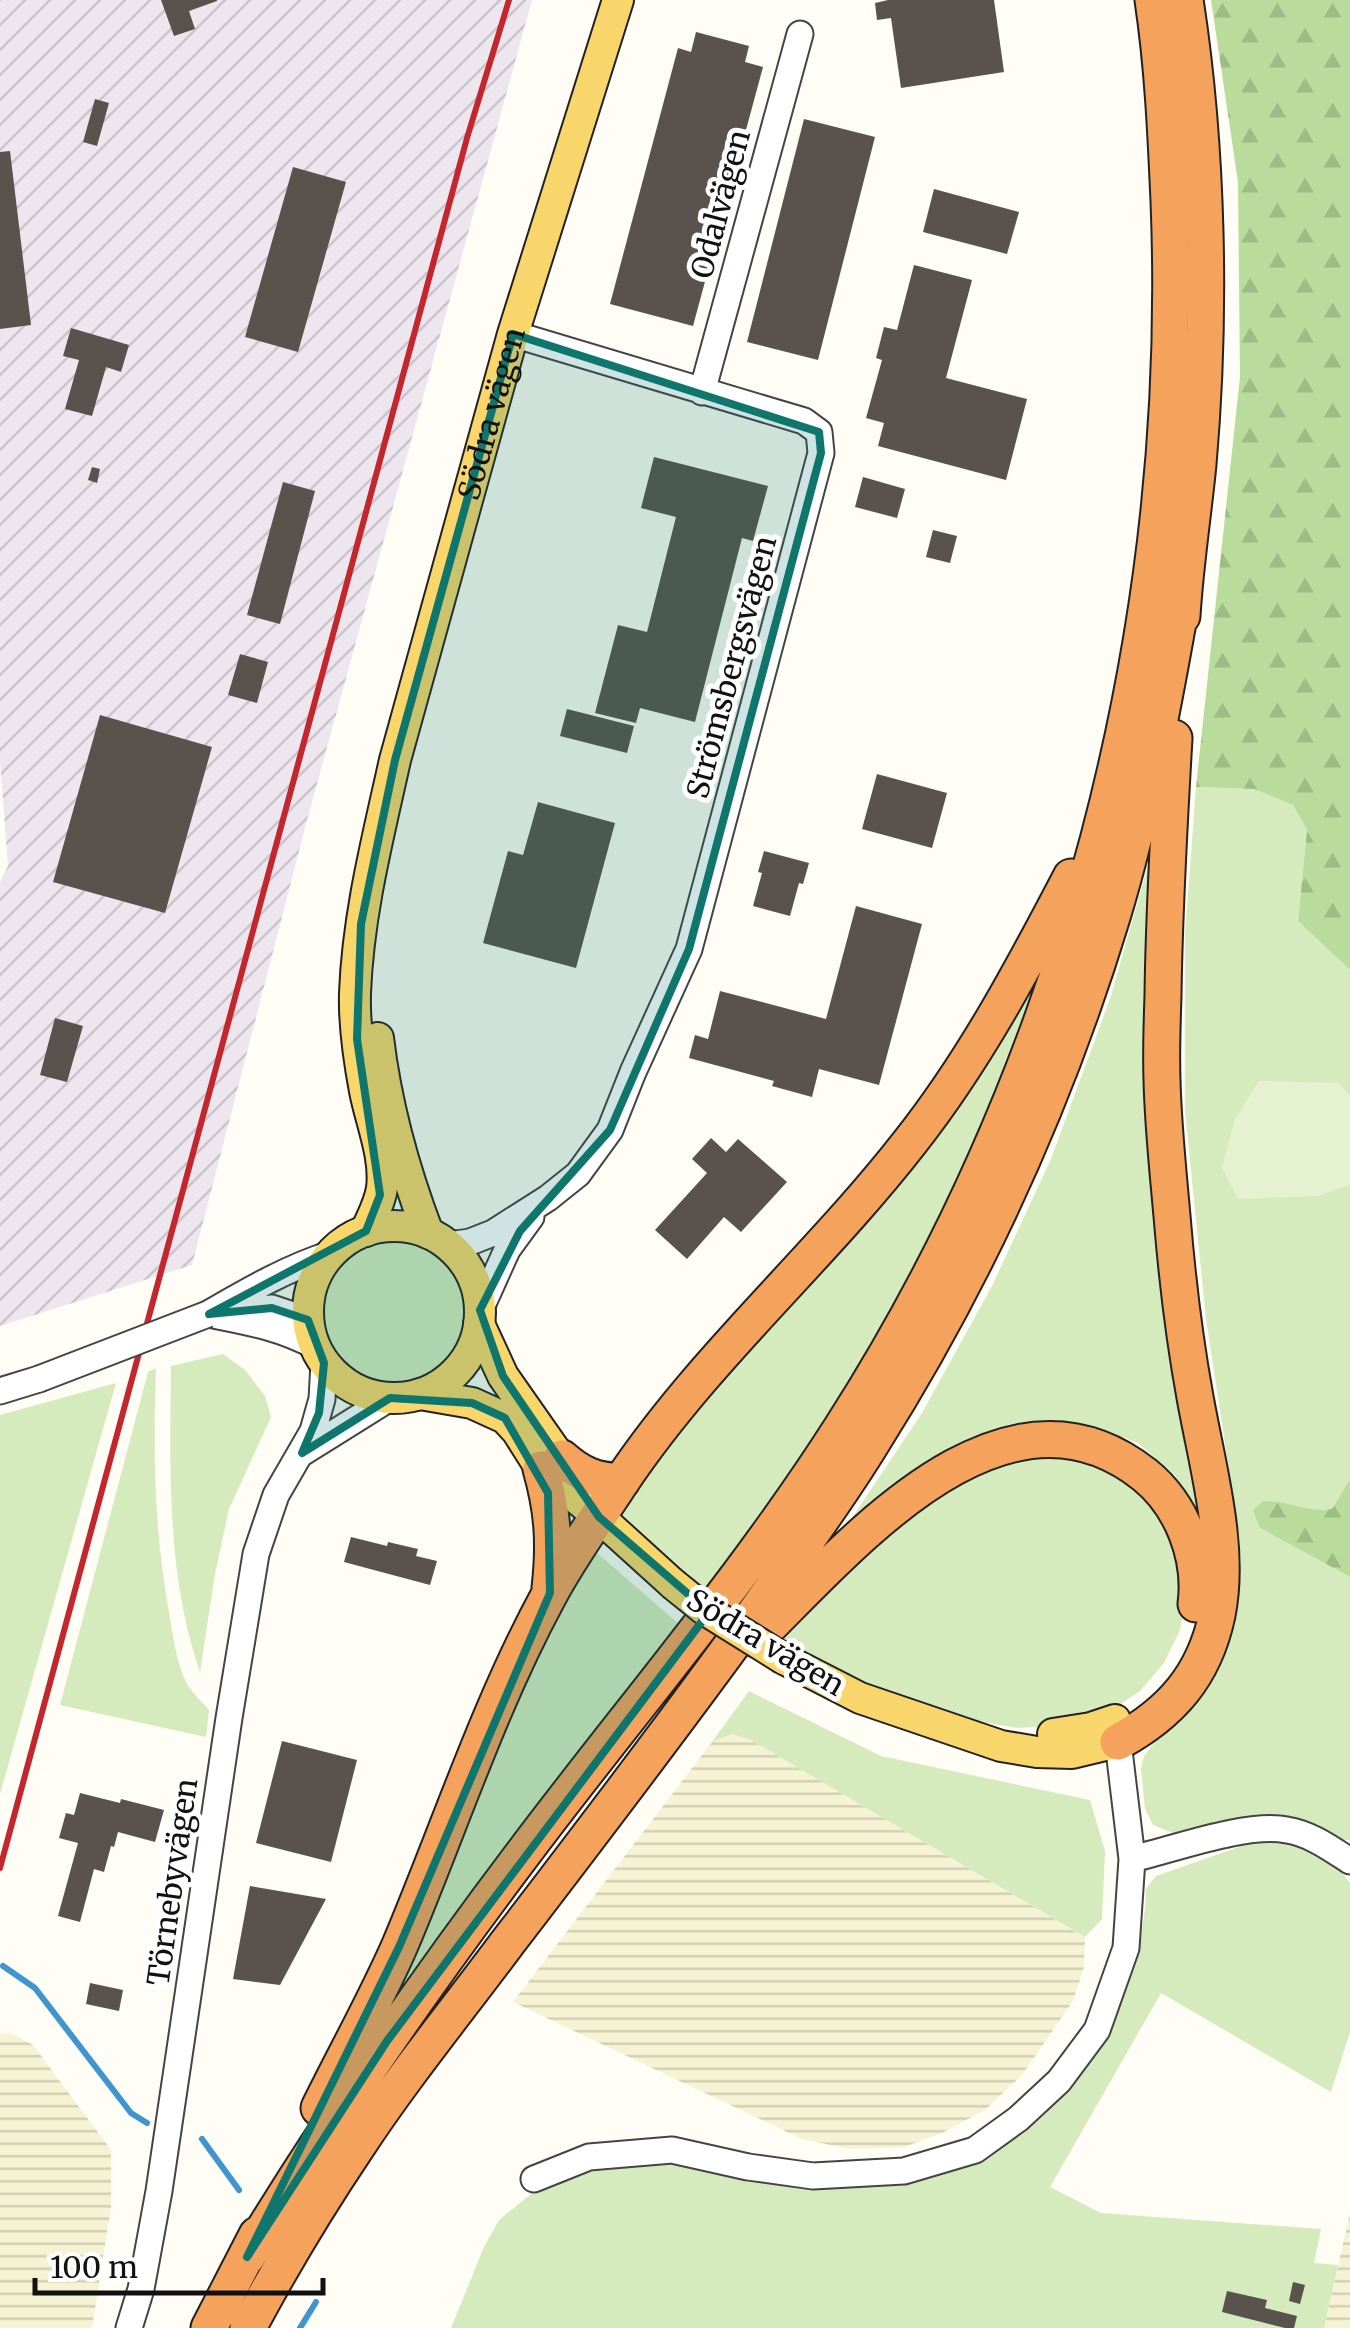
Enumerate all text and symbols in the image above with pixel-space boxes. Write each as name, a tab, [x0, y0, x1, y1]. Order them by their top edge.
street label: Odalvägen	[682, 126, 758, 282]
street label: Södra vägen	[449, 323, 533, 504]
street label: Strömsbergsvägen	[678, 532, 784, 802]
street label: Södra vägen	[680, 1580, 852, 1704]
street label: Törnebyvägen	[139, 1776, 205, 1988]
scale bar	[35, 2233, 322, 2295]
text: 100 m	[50, 2248, 138, 2286]

